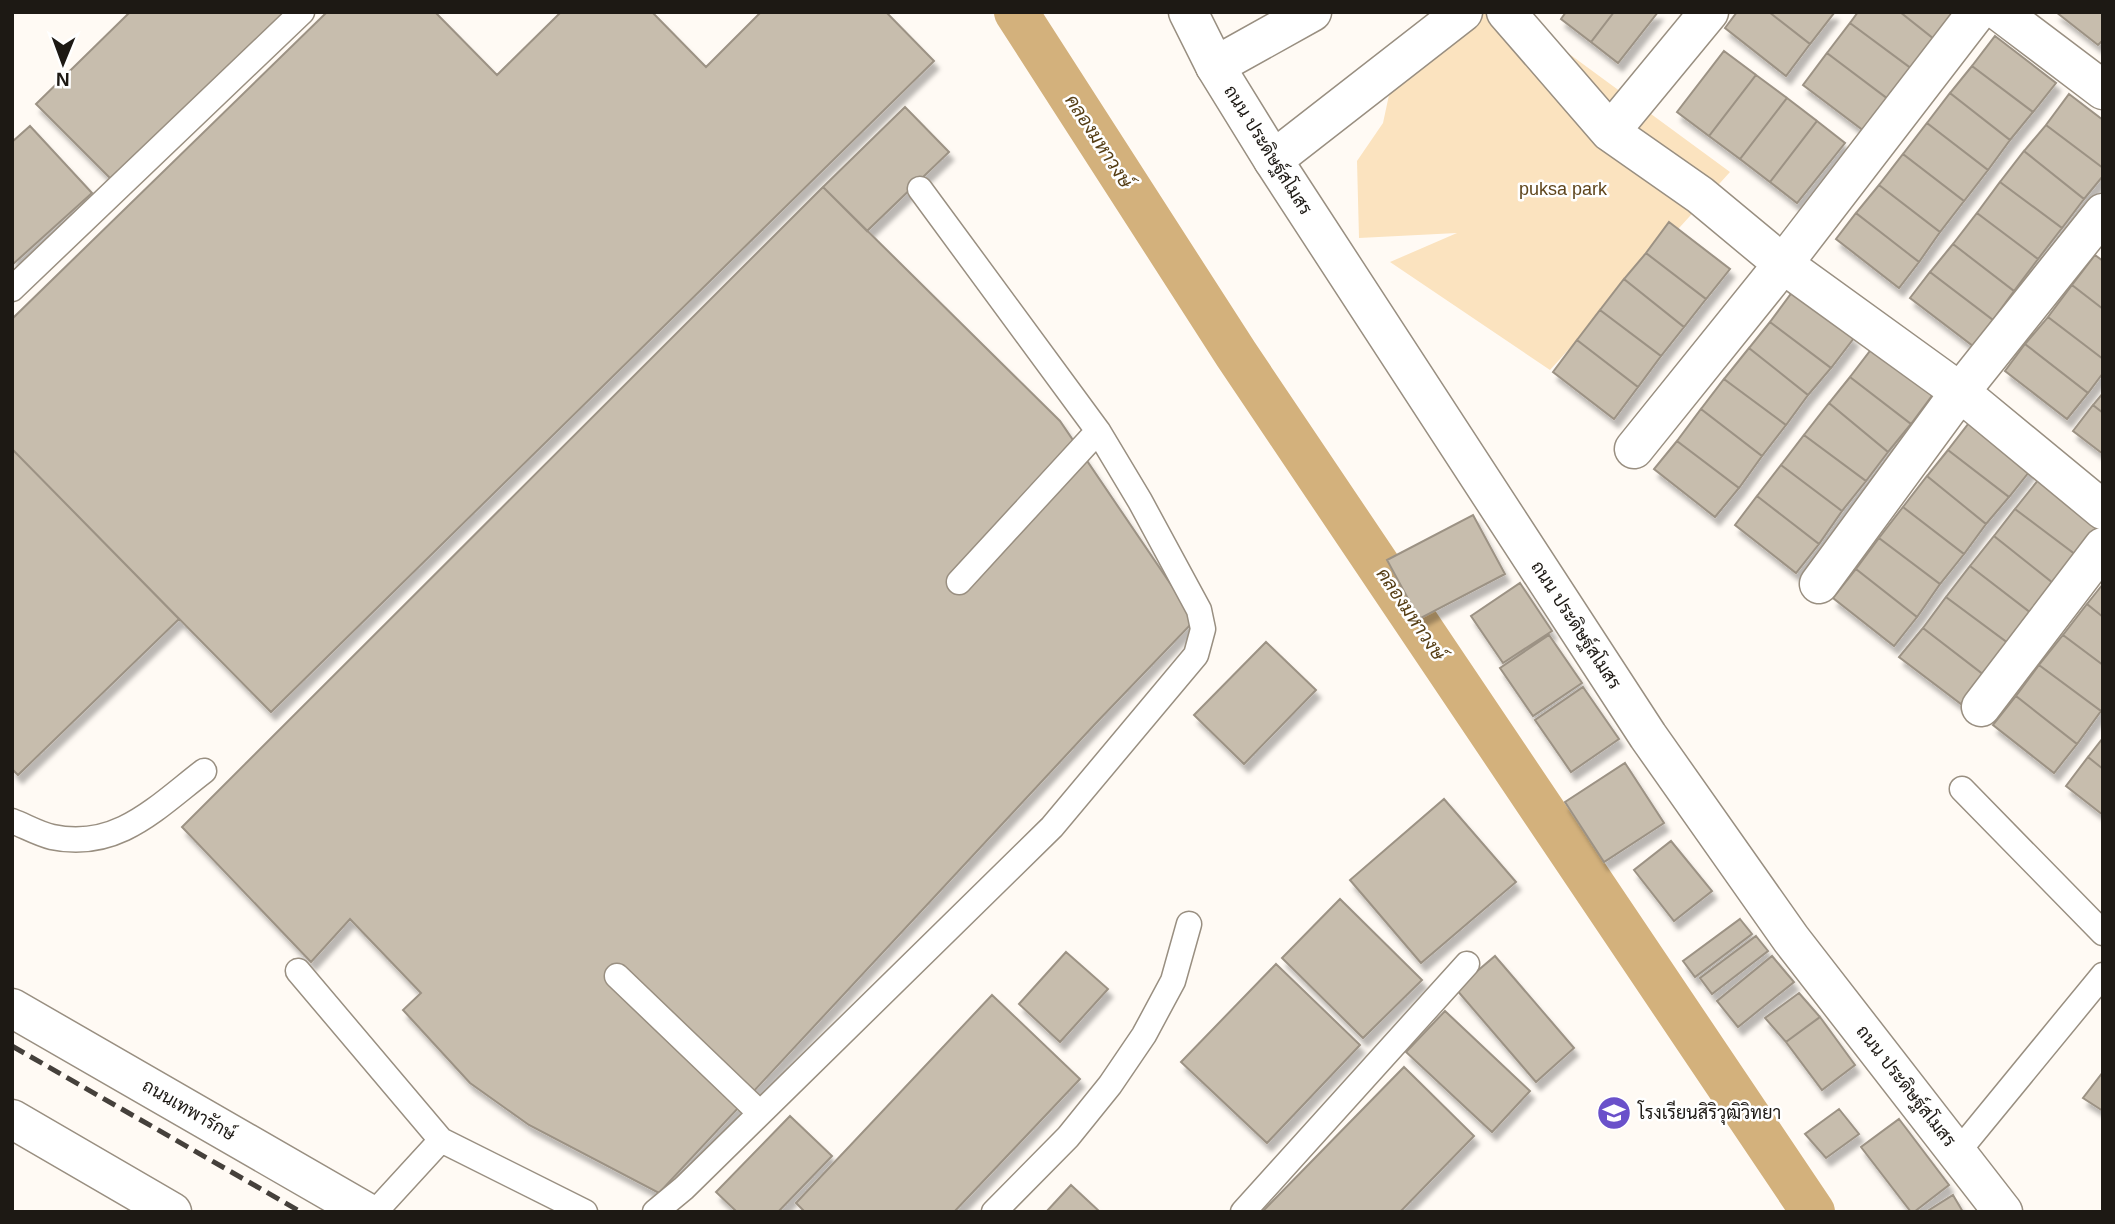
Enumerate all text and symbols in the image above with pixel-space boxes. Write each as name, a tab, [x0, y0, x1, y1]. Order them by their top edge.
north arrow	[28, 28, 98, 98]
text: N	[56, 69, 70, 90]
street label: ถนน ประดิษฐ์สโมสร	[1218, 80, 1319, 220]
water label: คลองมหาวงษ์	[1061, 90, 1140, 194]
park label: puksa park	[1519, 179, 1608, 199]
street label: ถนน ประดิษฐ์สโมสร	[1525, 556, 1628, 694]
water label: คลองมหาวงษ์	[1373, 563, 1453, 666]
street label: ถนน ประดิษฐ์สโมสร	[1851, 1019, 1962, 1152]
street label: ถนนเทพารักษ์	[139, 1073, 241, 1145]
school or university icon: โรงเรียนสิริวุฒิวิทยา	[1595, 1094, 1633, 1132]
place label: โรงเรียนสิริวุฒิวิทยา	[1637, 1100, 1781, 1125]

